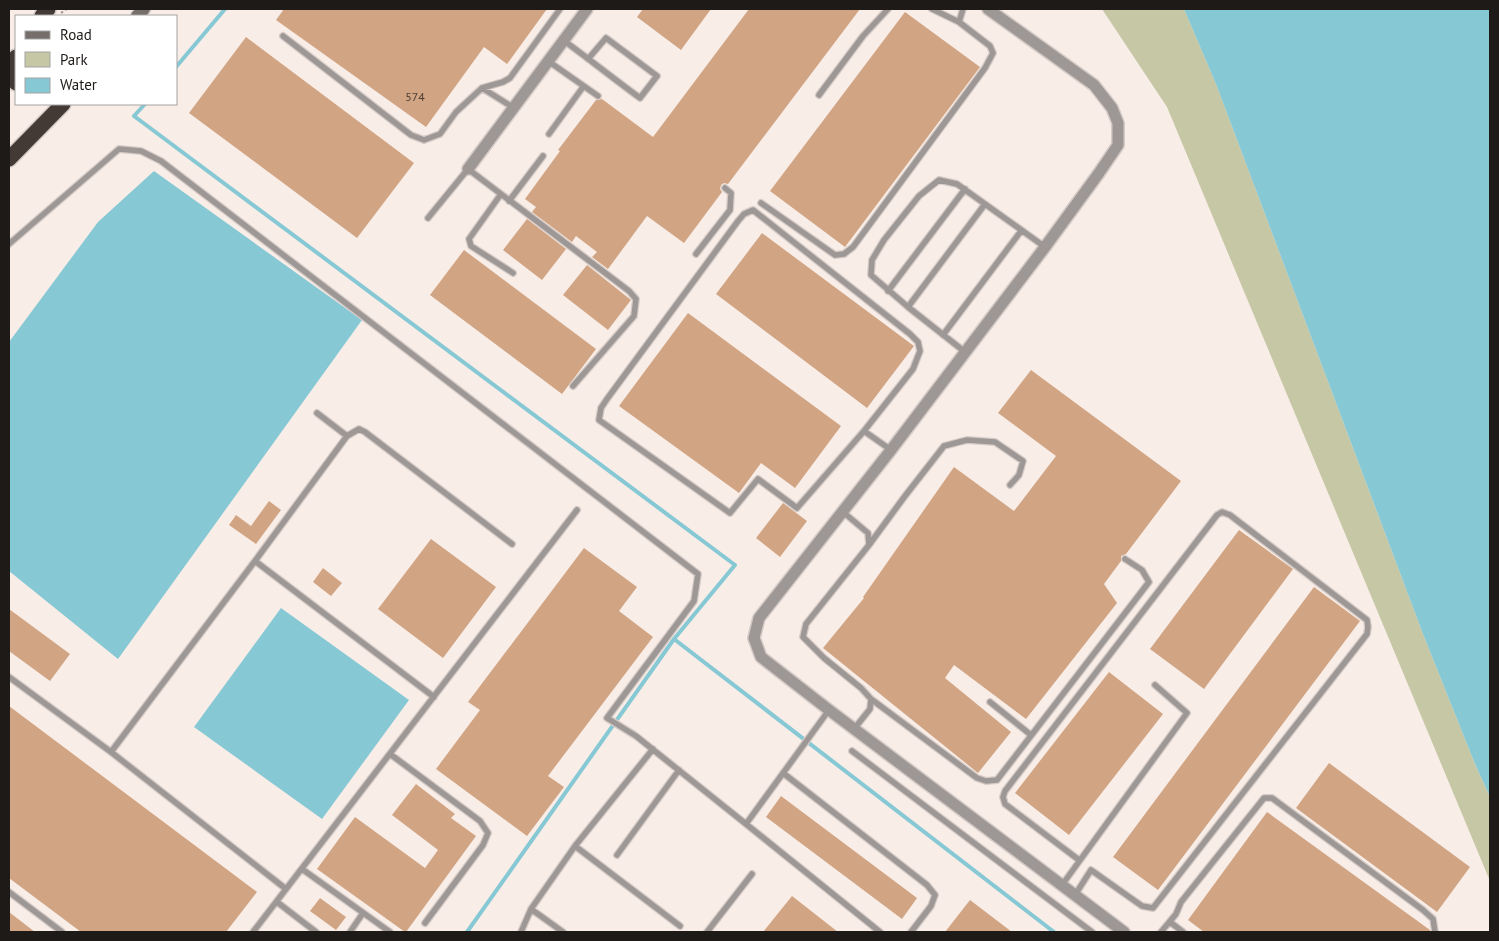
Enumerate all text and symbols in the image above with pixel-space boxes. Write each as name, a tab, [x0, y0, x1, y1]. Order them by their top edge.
legend	[15, 15, 178, 105]
text: Road	[60, 25, 92, 44]
text: Park	[60, 50, 88, 69]
text: Water	[60, 75, 97, 94]
house number: 574	[405, 89, 425, 104]

